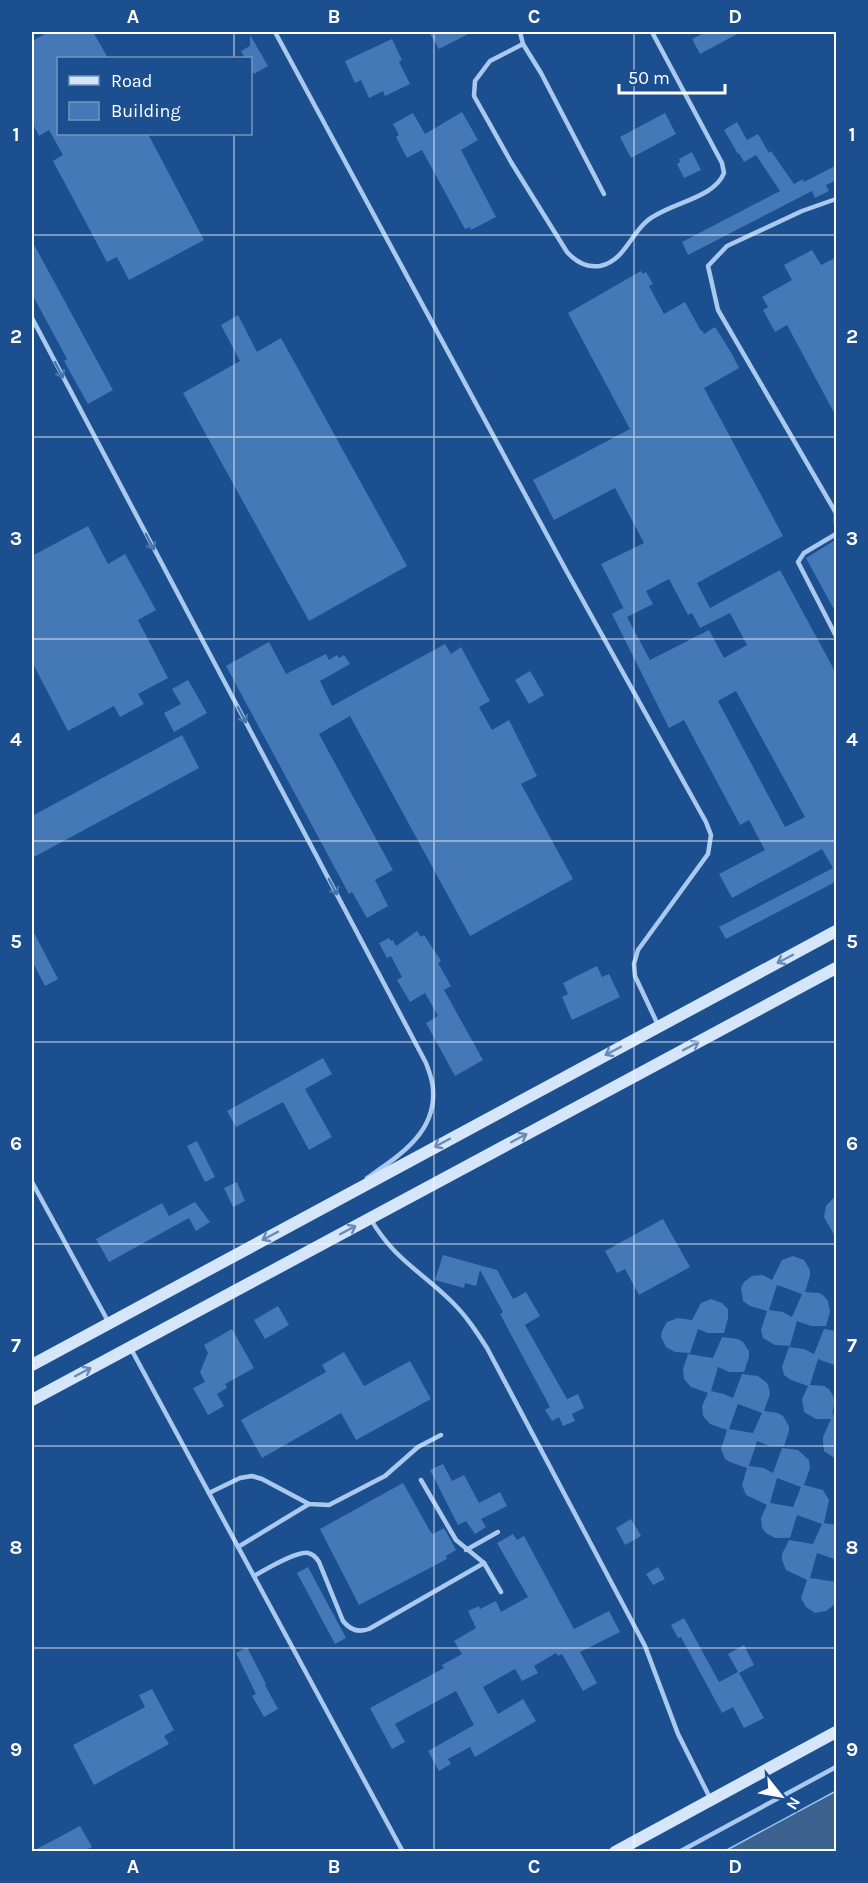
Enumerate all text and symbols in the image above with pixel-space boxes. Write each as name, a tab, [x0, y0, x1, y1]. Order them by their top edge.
text: A	[127, 5, 140, 28]
text: B	[328, 5, 340, 28]
text: C	[528, 5, 540, 28]
text: D	[728, 5, 742, 28]
legend	[57, 57, 252, 135]
scale bar	[619, 57, 726, 95]
text: 50 m	[628, 67, 670, 89]
text: Road	[111, 70, 152, 92]
text: Building	[111, 100, 181, 122]
text: 1	[12, 123, 20, 146]
text: 1	[848, 123, 856, 146]
text: 2	[10, 325, 22, 348]
text: 2	[846, 325, 858, 348]
one-way arrow	[53, 361, 65, 378]
text: 3	[10, 527, 22, 550]
text: 3	[846, 527, 858, 550]
one-way arrow	[145, 533, 156, 551]
one-way arrow	[236, 705, 248, 723]
text: 4	[10, 728, 22, 751]
text: 4	[846, 728, 858, 751]
one-way arrow	[327, 878, 339, 895]
text: 5	[10, 930, 22, 953]
text: 5	[846, 930, 858, 953]
one-way arrow	[777, 953, 794, 965]
one-way arrow	[682, 1040, 699, 1052]
one-way arrow	[605, 1046, 623, 1057]
text: 6	[10, 1132, 22, 1155]
one-way arrow	[510, 1132, 528, 1143]
text: 6	[846, 1132, 858, 1155]
one-way arrow	[433, 1138, 451, 1149]
one-way arrow	[338, 1224, 356, 1235]
one-way arrow	[262, 1230, 279, 1242]
text: 7	[11, 1334, 21, 1357]
text: 7	[847, 1334, 857, 1357]
one-way arrow	[74, 1366, 91, 1378]
text: 8	[10, 1536, 22, 1559]
text: 8	[846, 1536, 858, 1559]
text: 9	[10, 1738, 22, 1761]
text: 9	[846, 1738, 858, 1761]
north arrow	[751, 1766, 811, 1826]
text: N	[782, 1794, 805, 1813]
text: A	[127, 1855, 140, 1878]
text: B	[328, 1855, 340, 1878]
text: C	[528, 1855, 540, 1878]
text: D	[728, 1855, 742, 1878]

